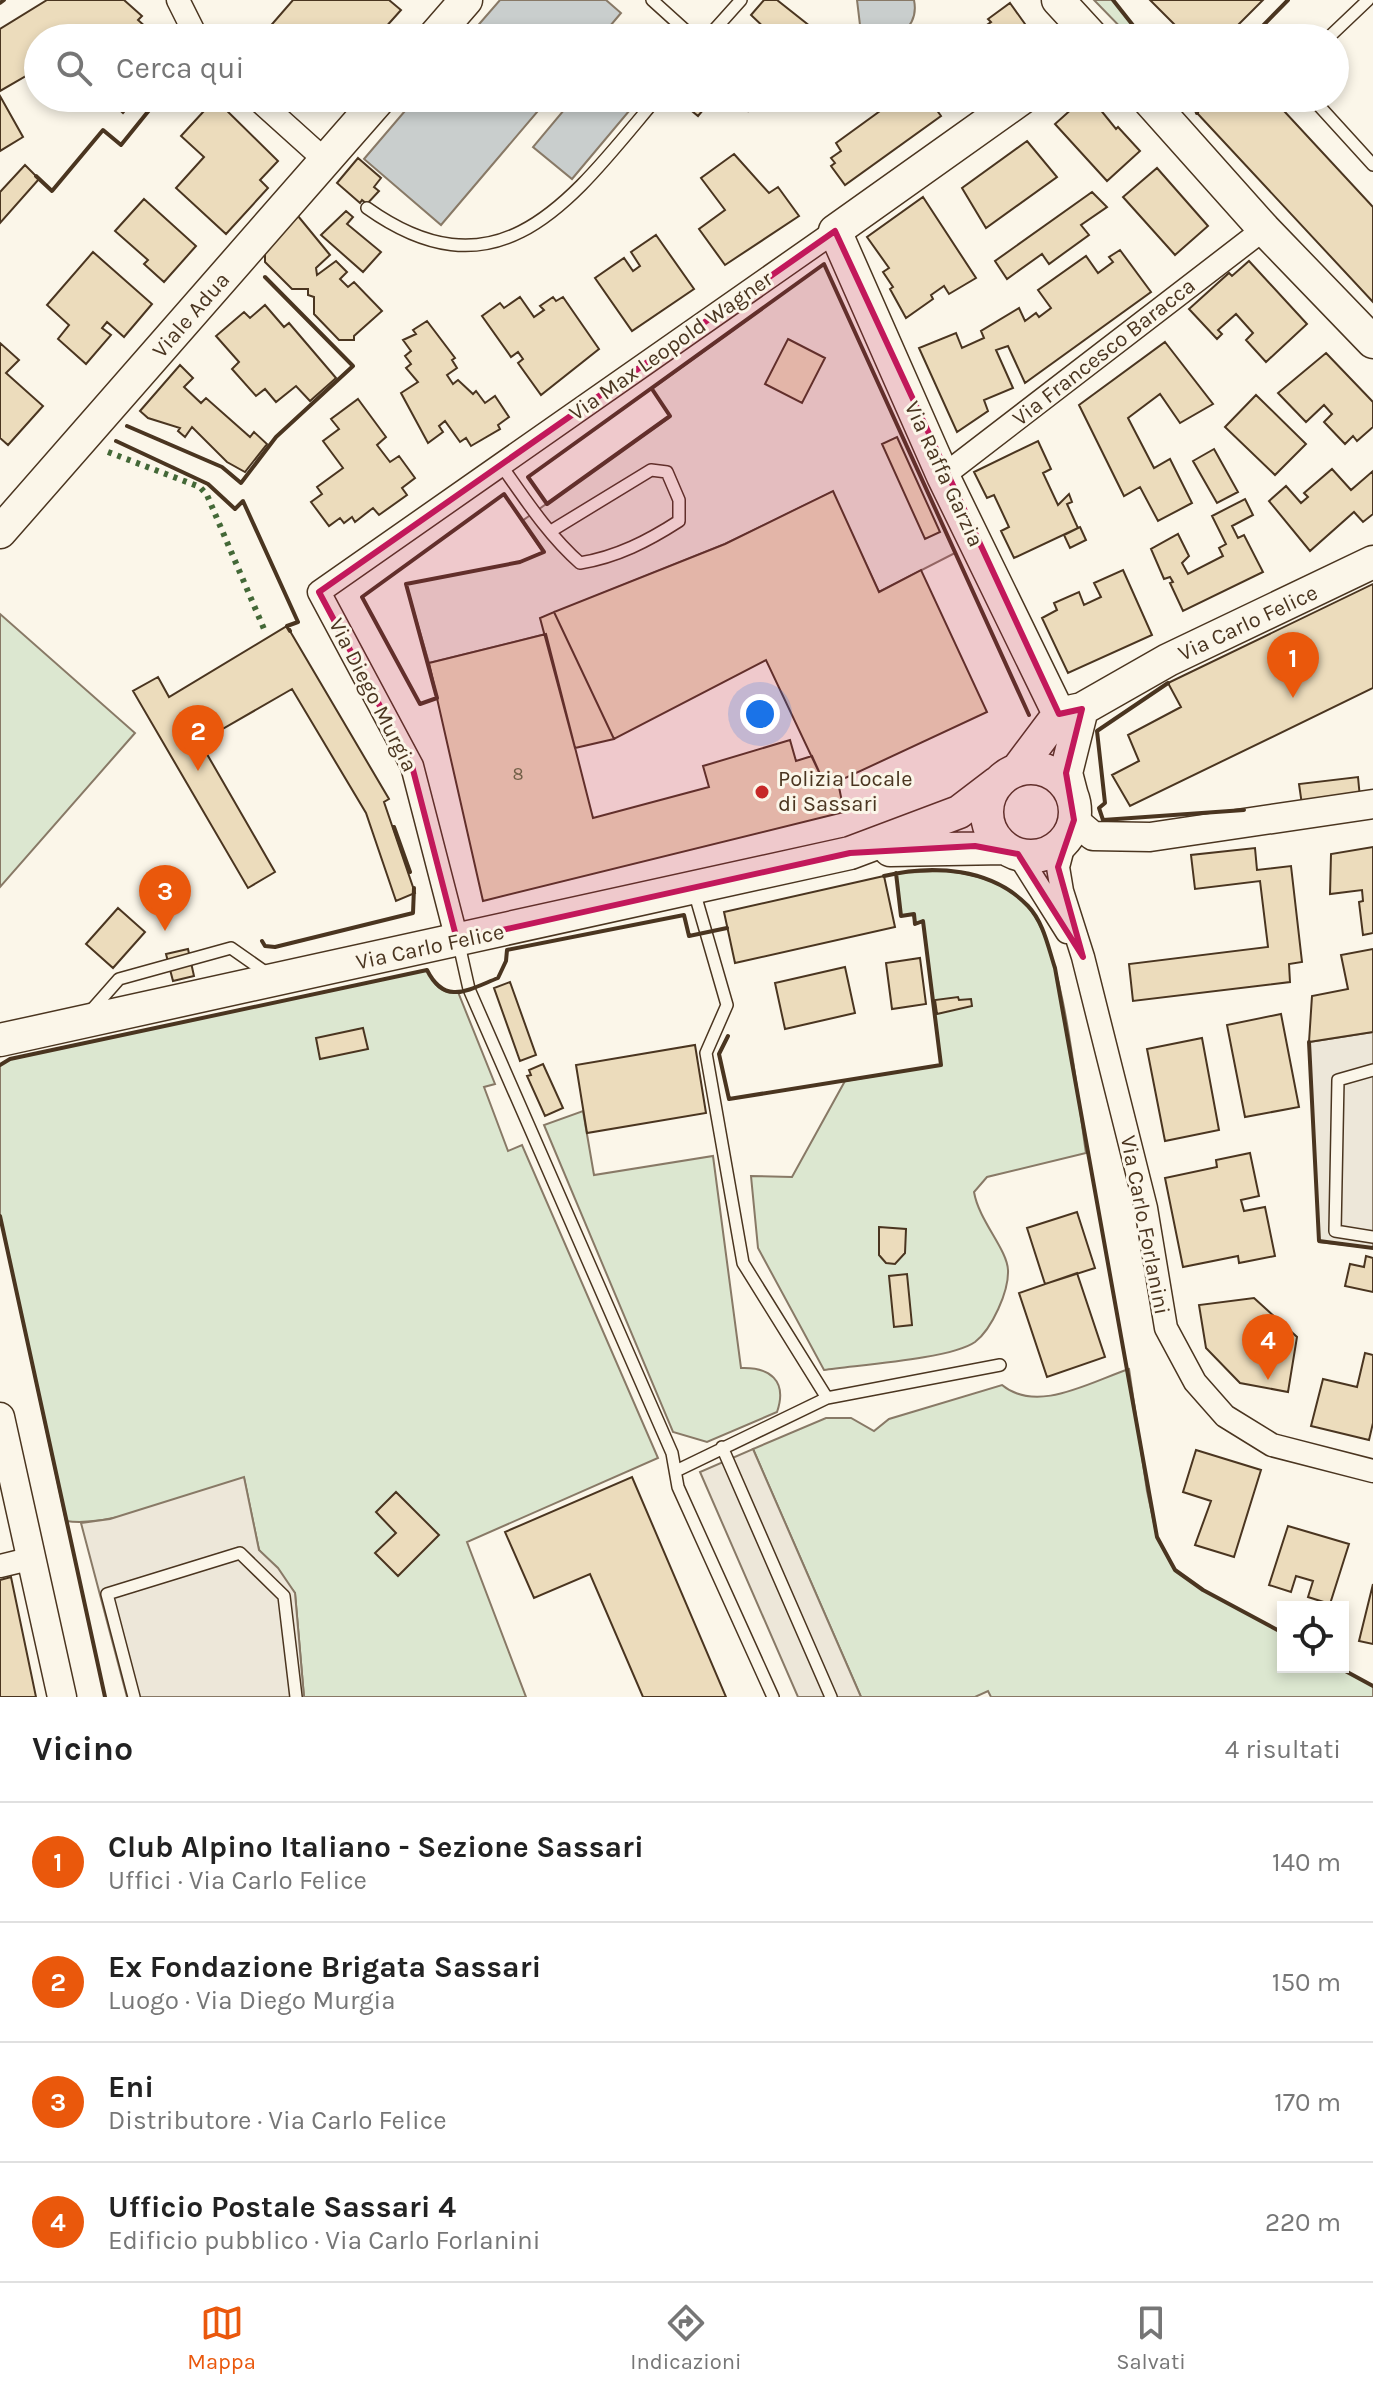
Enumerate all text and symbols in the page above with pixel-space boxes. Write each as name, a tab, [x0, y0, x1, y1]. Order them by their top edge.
search box	[24, 24, 1349, 112]
icon: search	[52, 46, 96, 90]
text: Cerca qui	[116, 50, 244, 86]
street label: Via Max Leopold Wagner	[564, 266, 778, 426]
street label: Viale Adua	[147, 267, 235, 363]
street label: Via Francesco Baracca	[1007, 273, 1201, 431]
street label: Via Raffa Garzia	[899, 397, 989, 551]
street label: Via Carlo Felice	[1174, 579, 1322, 667]
street label: Via Diego Murgia	[323, 614, 423, 776]
pin: 1	[1267, 632, 1319, 698]
your location	[740, 694, 780, 734]
pin: 2	[172, 705, 224, 771]
house number: 8	[512, 763, 524, 785]
place label: Polizia Locale di Sassari	[778, 766, 912, 817]
marker: Polizia Locale di Sassari	[753, 783, 771, 801]
pin: 3	[139, 865, 191, 931]
street label: Via Carlo Felice	[354, 919, 506, 975]
street label: Via Carlo Forlanini	[1115, 1133, 1175, 1317]
pin: 4	[1242, 1314, 1294, 1380]
map controls	[1277, 1601, 1349, 1673]
button: locate	[1277, 1601, 1349, 1673]
text: Vicino	[32, 1729, 133, 1769]
text: 4 risultati	[1225, 1734, 1341, 1765]
text: Club Alpino Italiano - Sezione Sassari	[108, 1829, 644, 1865]
text: 1	[53, 1847, 63, 1878]
text: 140 m	[1272, 1847, 1341, 1878]
text: Uffici · Via Carlo Felice	[108, 1865, 367, 1896]
text: Ex Fondazione Brigata Sassari	[108, 1949, 541, 1985]
text: 2	[50, 1967, 66, 1998]
text: 150 m	[1272, 1967, 1341, 1998]
text: Luogo · Via Diego Murgia	[108, 1985, 396, 2016]
text: Eni	[108, 2069, 154, 2105]
text: 3	[50, 2087, 66, 2118]
text: 170 m	[1274, 2087, 1341, 2118]
text: Distributore · Via Carlo Felice	[108, 2105, 447, 2136]
text: Ufficio Postale Sassari 4	[108, 2189, 456, 2225]
text: 4	[50, 2207, 66, 2238]
text: 220 m	[1265, 2207, 1341, 2238]
text: Edificio pubblico · Via Carlo Forlanini	[108, 2225, 541, 2256]
tab: Mappa	[187, 2301, 256, 2375]
tab: Indicazioni	[630, 2301, 742, 2375]
tab: Salvati	[1116, 2301, 1186, 2375]

